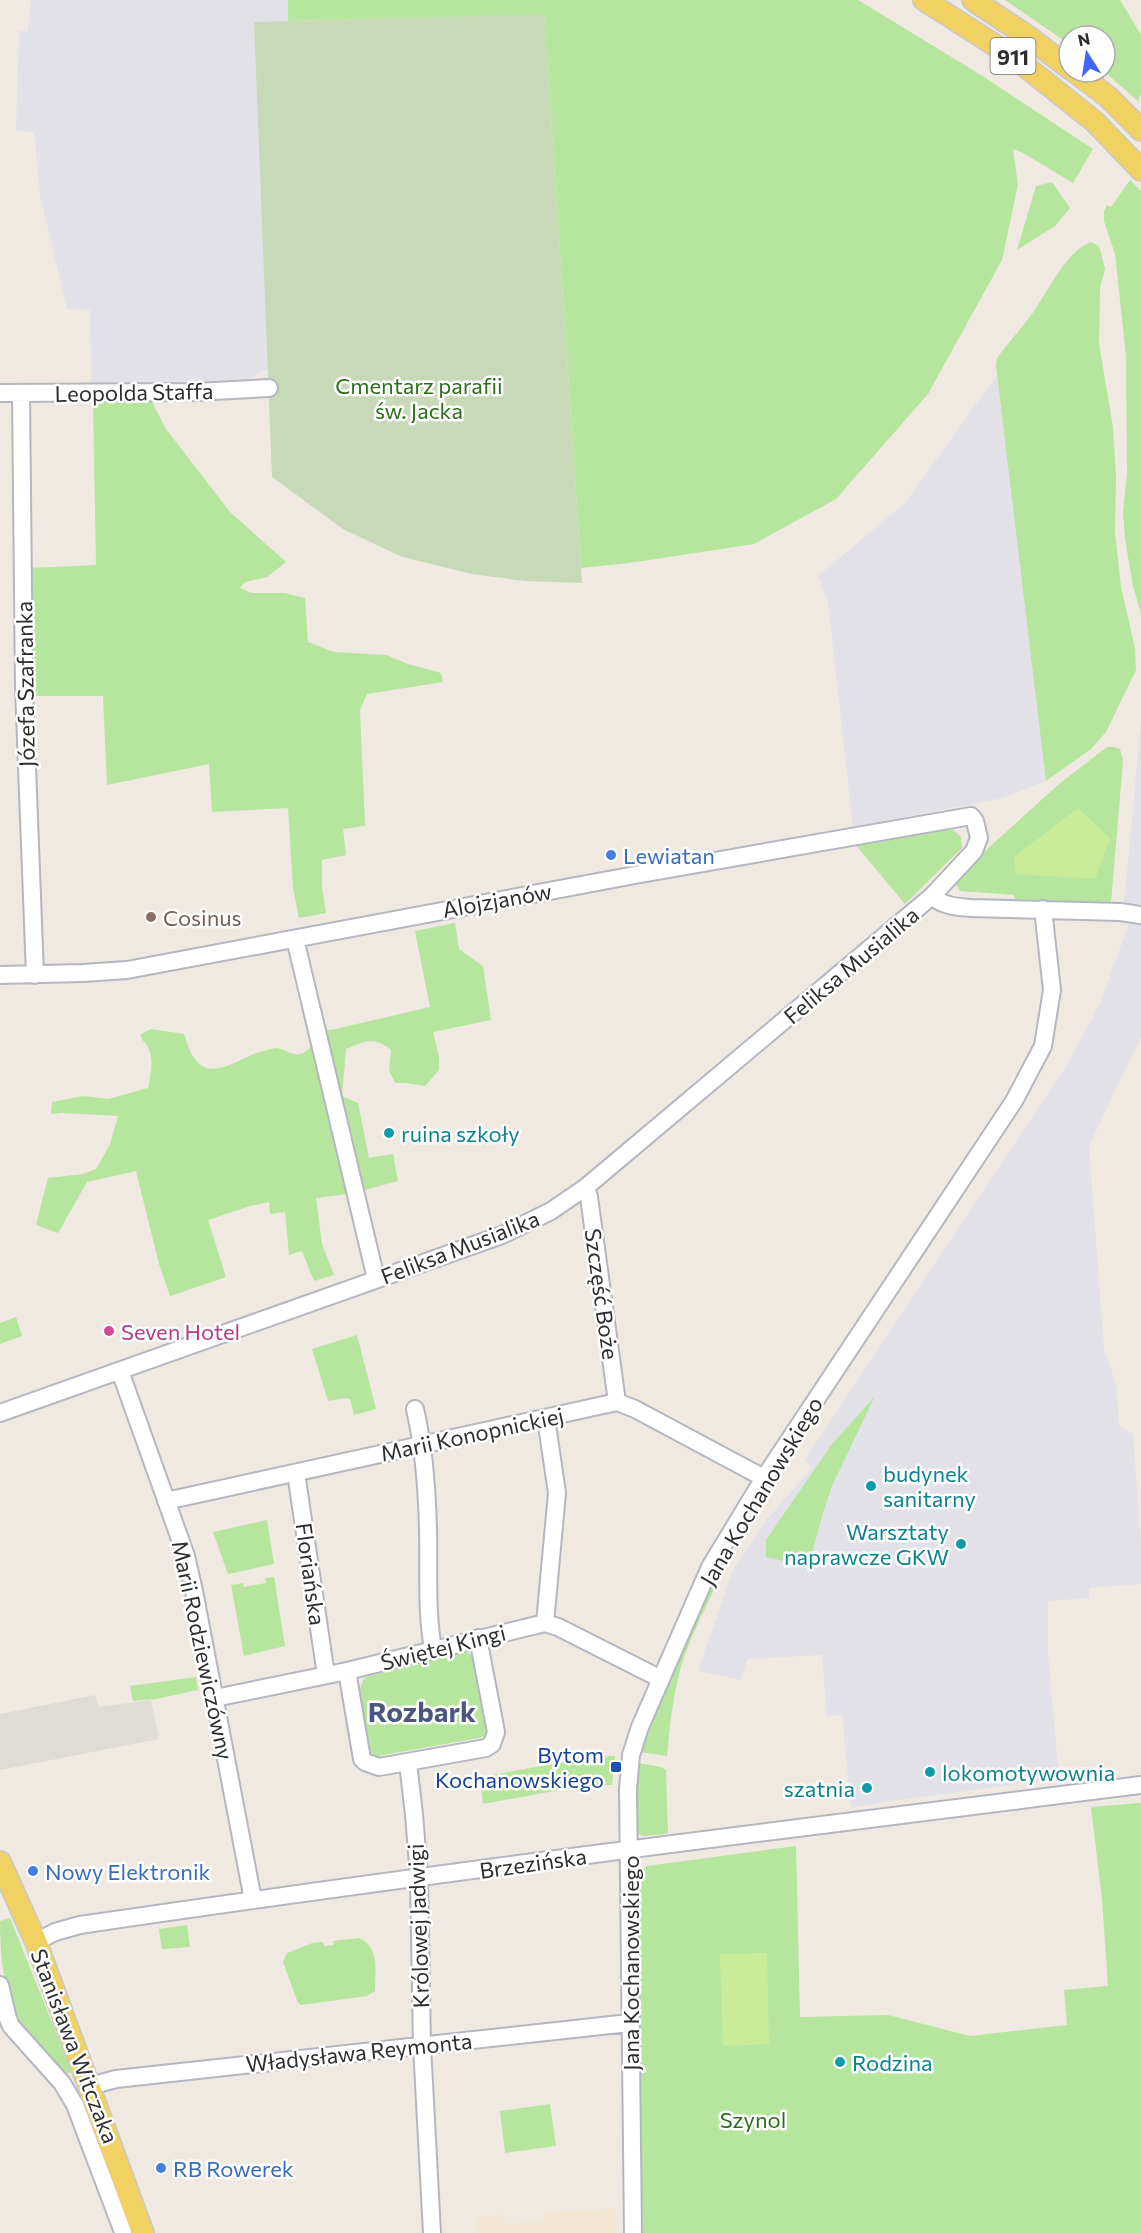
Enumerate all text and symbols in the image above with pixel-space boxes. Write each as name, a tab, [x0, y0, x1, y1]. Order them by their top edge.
north arrow	[1057, 24, 1117, 84]
text: N	[1076, 28, 1092, 49]
road number: 911	[990, 38, 1036, 74]
park label: Cmentarz parafii św. Jacka	[335, 372, 503, 424]
street label: Leopolda Staffa	[54, 377, 214, 407]
street label: Józefa Szafranka	[10, 601, 40, 767]
place label: Lewiatan	[623, 842, 715, 869]
marker: Lewiatan	[604, 848, 618, 862]
street label: Alojzjanów	[440, 877, 554, 923]
street label: Feliksa Musialika	[778, 901, 924, 1029]
place label: Cosinus	[163, 904, 242, 931]
marker: Cosinus	[144, 910, 158, 924]
place label: ruina szkoły	[401, 1120, 520, 1147]
marker: ruina szkoły	[382, 1126, 396, 1140]
street label: Feliksa Musialika	[377, 1204, 543, 1290]
street label: Szczęść Boże	[579, 1227, 625, 1361]
place label: Seven Hotel	[121, 1318, 240, 1345]
marker: Seven Hotel	[102, 1324, 116, 1338]
street label: Jana Kochanowskiego	[694, 1392, 828, 1590]
street label: Marii Konopnickiej	[378, 1401, 566, 1467]
place label: budynek sanitarny	[883, 1460, 976, 1512]
marker: budynek sanitarny	[864, 1479, 878, 1493]
place label: Warsztaty naprawcze GKW	[784, 1518, 949, 1570]
street label: Floriańska	[290, 1521, 332, 1627]
marker: Warsztaty naprawcze GKW	[954, 1537, 968, 1551]
street label: Marii Rodziewiczówny	[167, 1538, 239, 1762]
street label: Świętej Kingi	[378, 1618, 508, 1676]
district label: Rozbark	[368, 1694, 476, 1728]
place label: Bytom Kochanowskiego	[435, 1741, 604, 1793]
place label: lokomotywownia	[942, 1759, 1115, 1786]
marker: Bytom Kochanowskiego	[609, 1760, 623, 1774]
marker: lokomotywownia	[923, 1765, 937, 1779]
place label: szatnia	[784, 1775, 855, 1802]
marker: szatnia	[860, 1781, 874, 1795]
street label: Brzezińska	[478, 1842, 588, 1884]
street label: Królowej Jadwigi	[402, 1843, 434, 2009]
street label: Jana Kochanowskiego	[617, 1855, 644, 2071]
place label: Nowy Elektronik	[45, 1858, 211, 1885]
marker: Nowy Elektronik	[26, 1864, 40, 1878]
street label: Stanisława Witczaka	[25, 1945, 125, 2147]
street label: Władysława Reymonta	[245, 2027, 473, 2077]
place label: Rodzina	[852, 2049, 933, 2076]
marker: Rodzina	[833, 2055, 847, 2069]
park label: Szynol	[720, 2106, 786, 2133]
place label: RB Rowerek	[173, 2155, 294, 2182]
marker: RB Rowerek	[154, 2161, 168, 2175]

